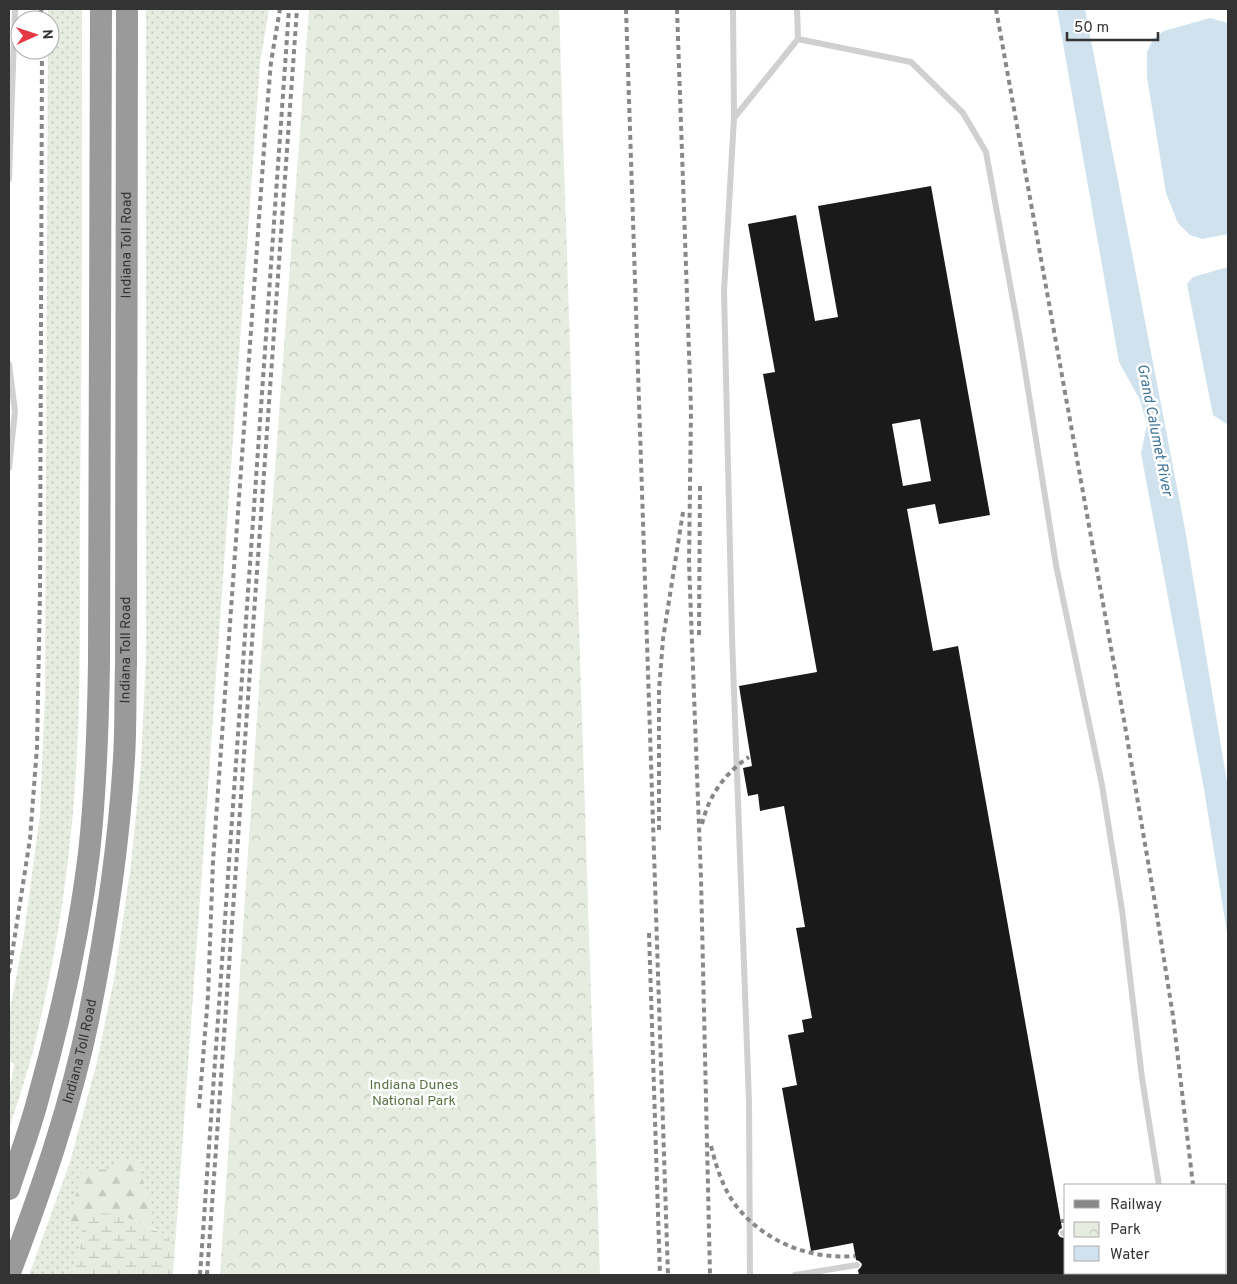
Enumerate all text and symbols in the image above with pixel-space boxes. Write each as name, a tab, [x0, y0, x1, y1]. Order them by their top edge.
north arrow	[10, 10, 60, 60]
scale bar	[1067, 10, 1158, 42]
text: 50 m	[1074, 19, 1109, 38]
text: N	[38, 29, 55, 40]
street label: Indiana Toll Road	[118, 192, 135, 298]
water label: Grand Calumet River	[1132, 362, 1176, 499]
street label: Indiana Toll Road	[117, 597, 135, 703]
street label: Indiana Toll Road	[59, 998, 101, 1106]
park label: Indiana Dunes National Park	[369, 1077, 459, 1110]
legend	[1064, 1184, 1227, 1274]
text: Railway	[1110, 1196, 1162, 1215]
text: Park	[1110, 1221, 1141, 1240]
text: Water	[1110, 1246, 1150, 1265]

